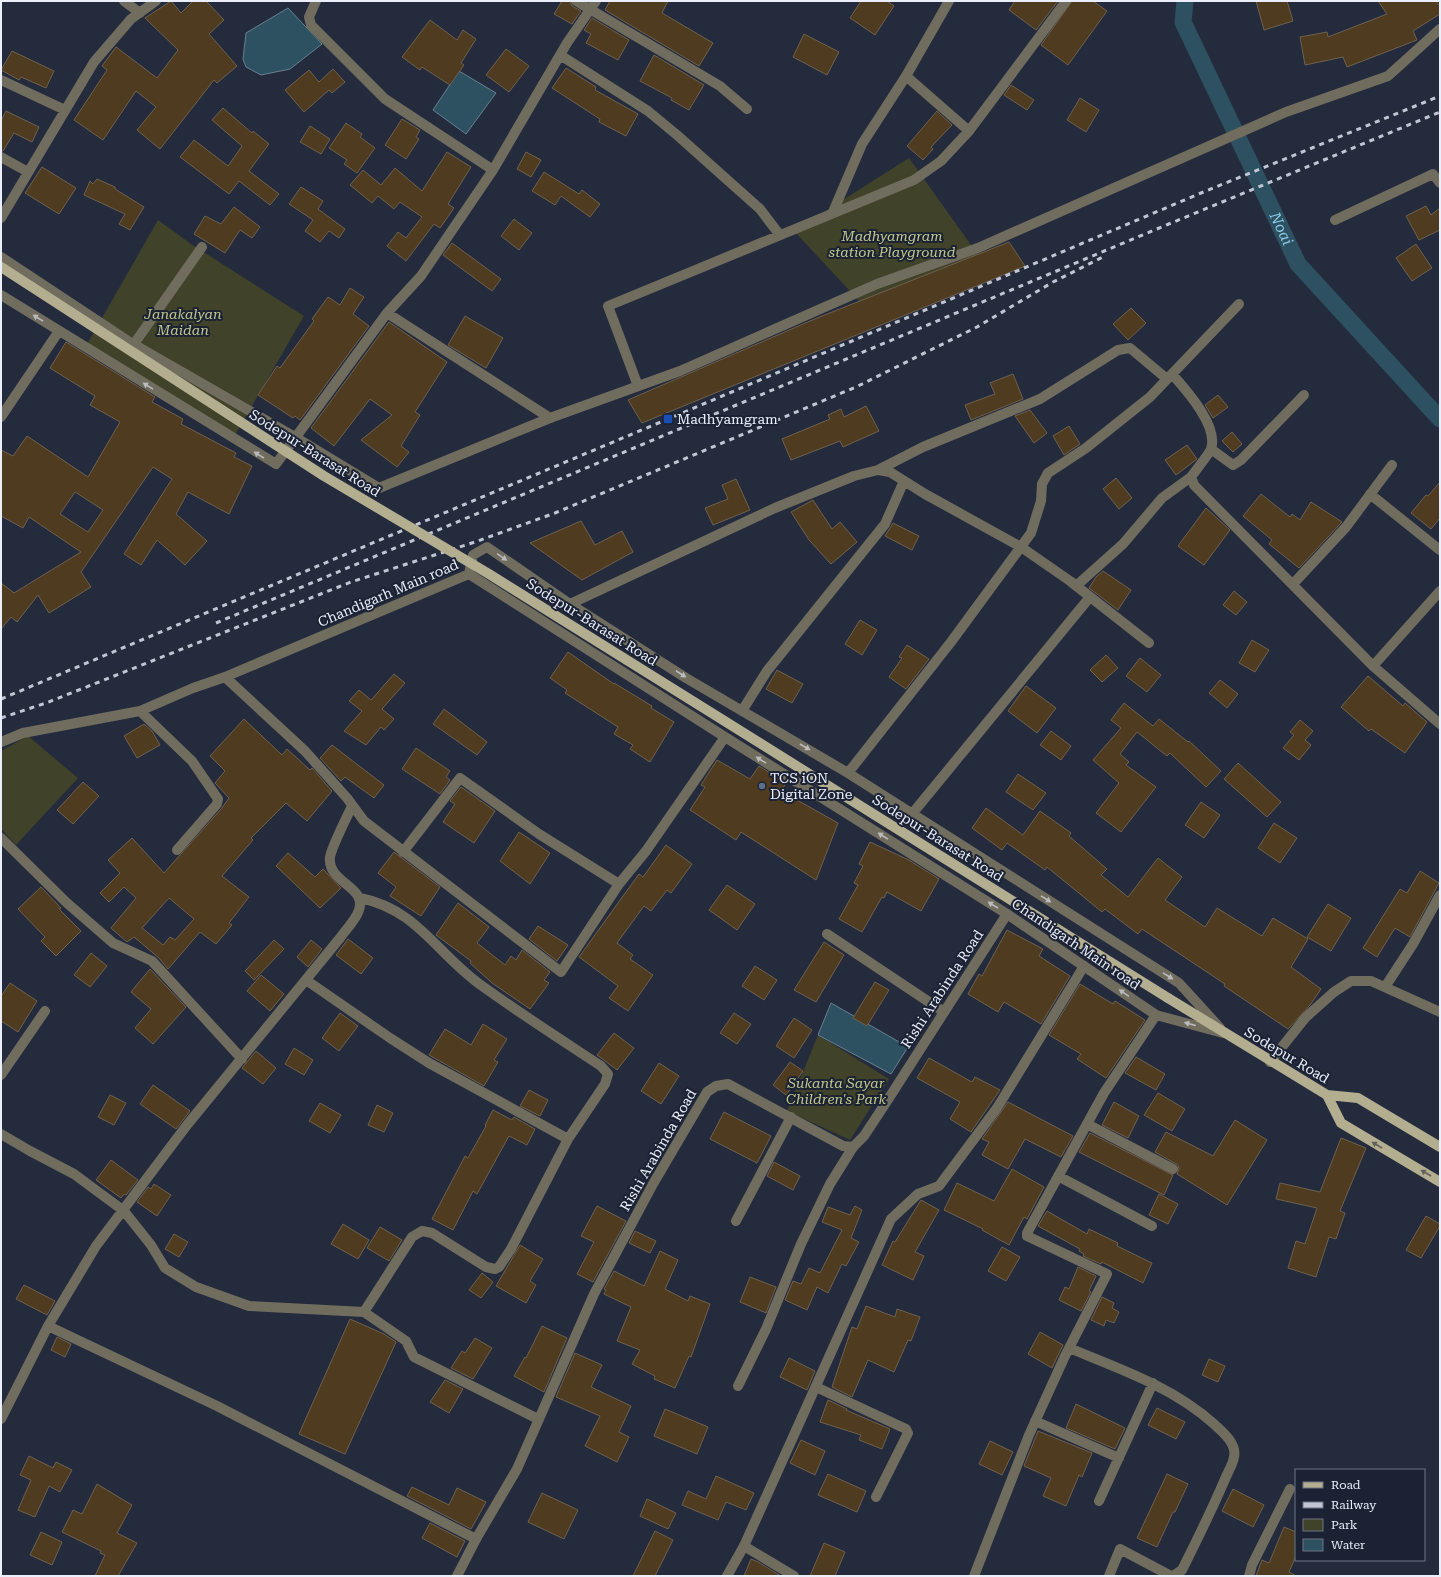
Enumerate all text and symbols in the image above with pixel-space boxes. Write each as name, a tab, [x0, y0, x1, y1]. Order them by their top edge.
water label: Noai	[1265, 208, 1297, 248]
park label: Madhyamgram station Playground	[829, 228, 956, 260]
park label: Janakalyan Maidan	[143, 306, 222, 338]
one-way arrow	[33, 314, 43, 322]
one-way arrow	[142, 383, 154, 390]
street label: Sodepur-Barasat Road	[247, 406, 383, 500]
place label: Madhyamgram	[677, 411, 778, 427]
marker: Madhyamgram	[662, 413, 674, 425]
one-way arrow	[253, 451, 265, 458]
one-way arrow	[496, 553, 507, 561]
street label: Chandigarh Main road	[315, 556, 461, 630]
street label: Sodepur-Barasat Road	[524, 575, 660, 669]
one-way arrow	[675, 671, 687, 678]
one-way arrow	[799, 744, 811, 751]
one-way arrow	[755, 756, 767, 763]
place label: TCS iON Digital Zone	[770, 770, 853, 802]
marker: TCS iON Digital Zone	[757, 781, 767, 791]
street label: Sodepur-Barasat Road	[870, 791, 1006, 885]
one-way arrow	[878, 832, 888, 840]
street label: Chandigarh Main road	[1009, 895, 1143, 993]
one-way arrow	[1041, 895, 1051, 903]
one-way arrow	[988, 901, 998, 909]
street label: Rishi Arabinda Road	[898, 927, 986, 1051]
one-way arrow	[1163, 972, 1173, 980]
one-way arrow	[1119, 989, 1129, 997]
one-way arrow	[1184, 1021, 1197, 1027]
street label: Sodepur Road	[1242, 1023, 1332, 1087]
park label: Sukanta Sayar Children's Park	[786, 1075, 886, 1107]
street label: Rishi Arabinda Road	[617, 1086, 699, 1214]
one-way arrow	[1371, 1142, 1383, 1149]
one-way arrow	[1420, 1170, 1431, 1177]
legend	[1295, 1469, 1425, 1561]
text: Road	[1331, 1478, 1361, 1492]
text: Railway	[1331, 1498, 1377, 1512]
text: Park	[1331, 1518, 1358, 1532]
text: Water	[1331, 1538, 1365, 1552]

